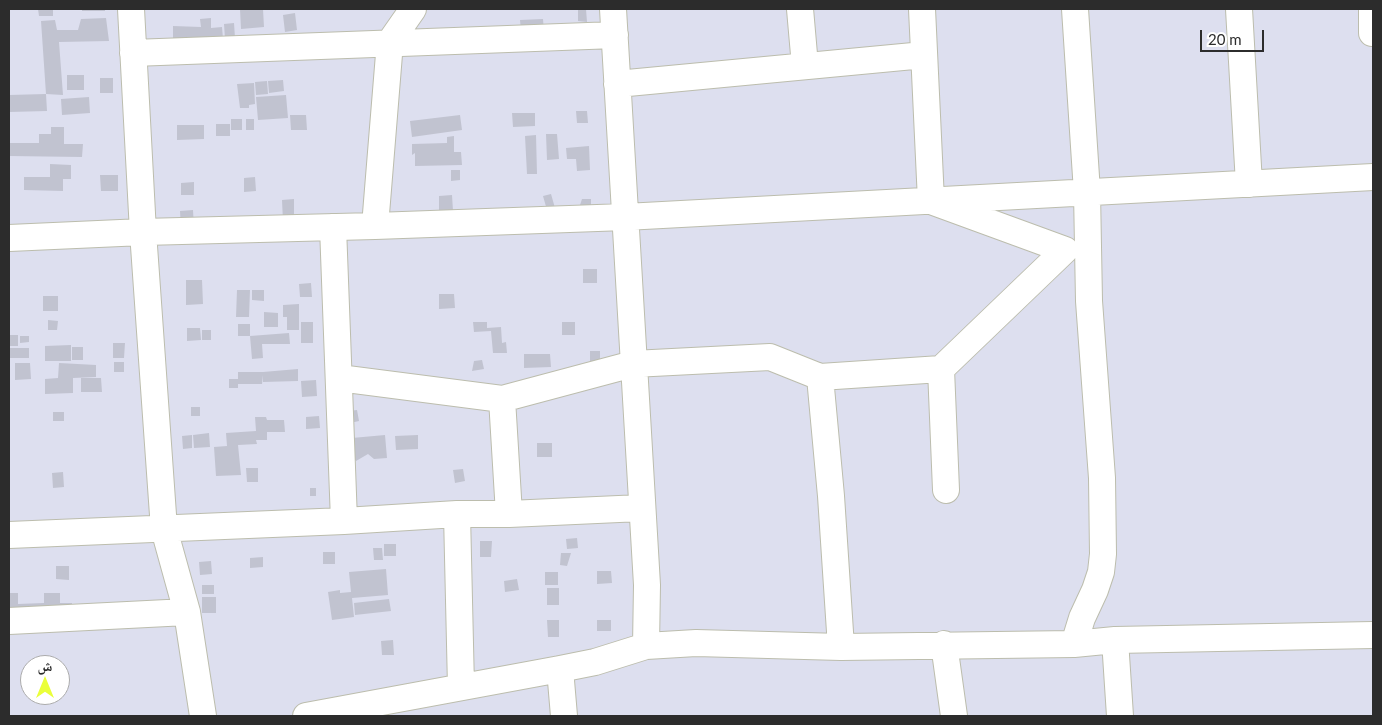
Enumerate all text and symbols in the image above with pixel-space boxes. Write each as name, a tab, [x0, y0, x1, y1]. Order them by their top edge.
scale bar	[1202, 20, 1266, 52]
text: 20 m	[1208, 30, 1242, 48]
north arrow	[20, 655, 70, 705]
text: ش	[38, 657, 52, 674]

